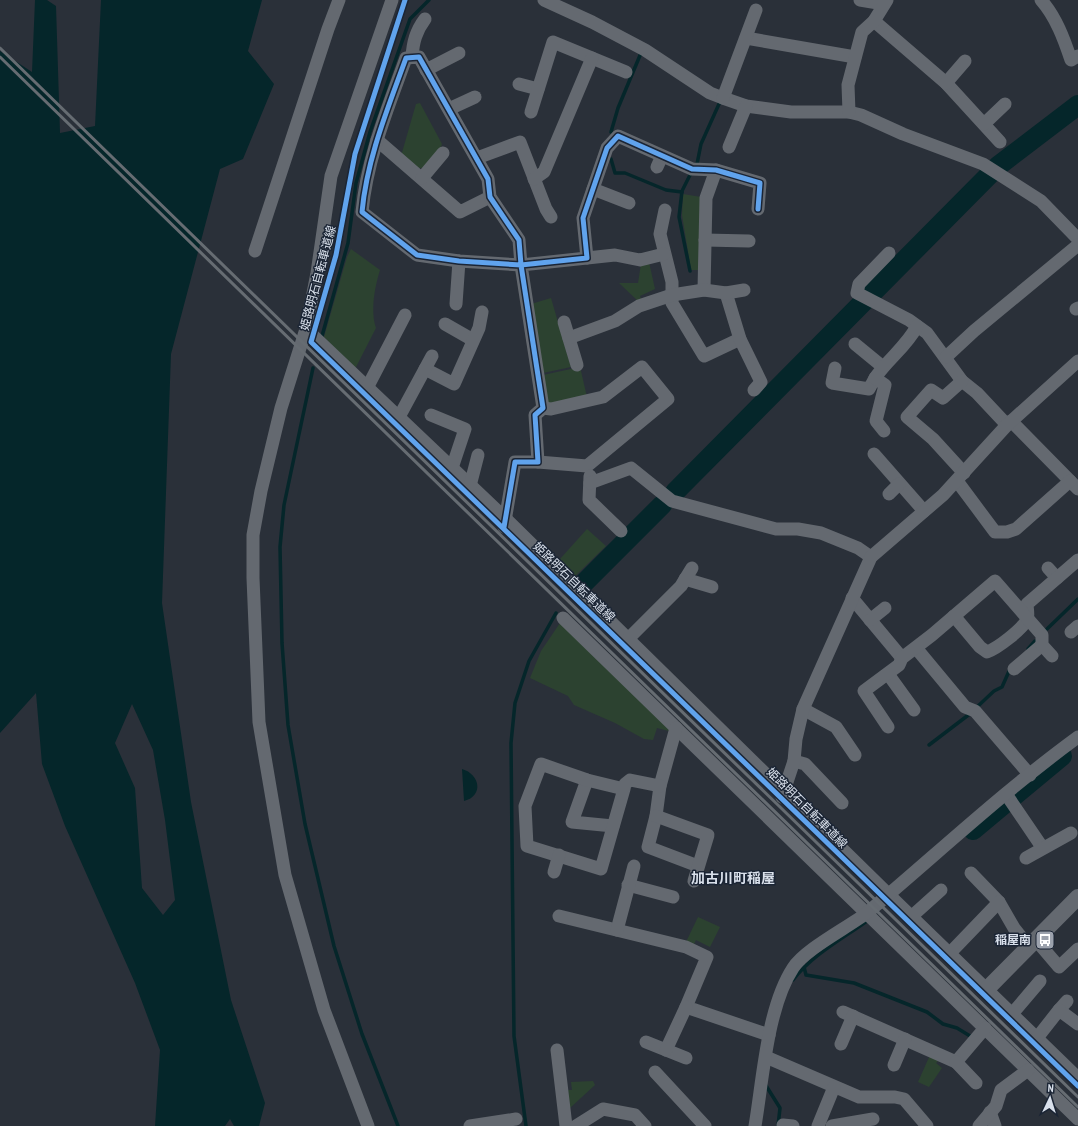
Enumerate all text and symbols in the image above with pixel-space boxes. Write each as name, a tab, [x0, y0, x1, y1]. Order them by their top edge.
street label: 姫路明石自転車道線	[296, 224, 339, 332]
street label: 姫路明石自転車道線	[530, 539, 618, 625]
street label: 姫路明石自転車道線	[764, 764, 851, 851]
district label: 加古川町稲屋	[691, 869, 775, 887]
bus stop icon: 稲屋南	[1034, 929, 1056, 951]
place label: 稲屋南	[995, 932, 1031, 947]
north arrow	[1030, 1078, 1070, 1118]
text: N	[1047, 1081, 1054, 1095]

